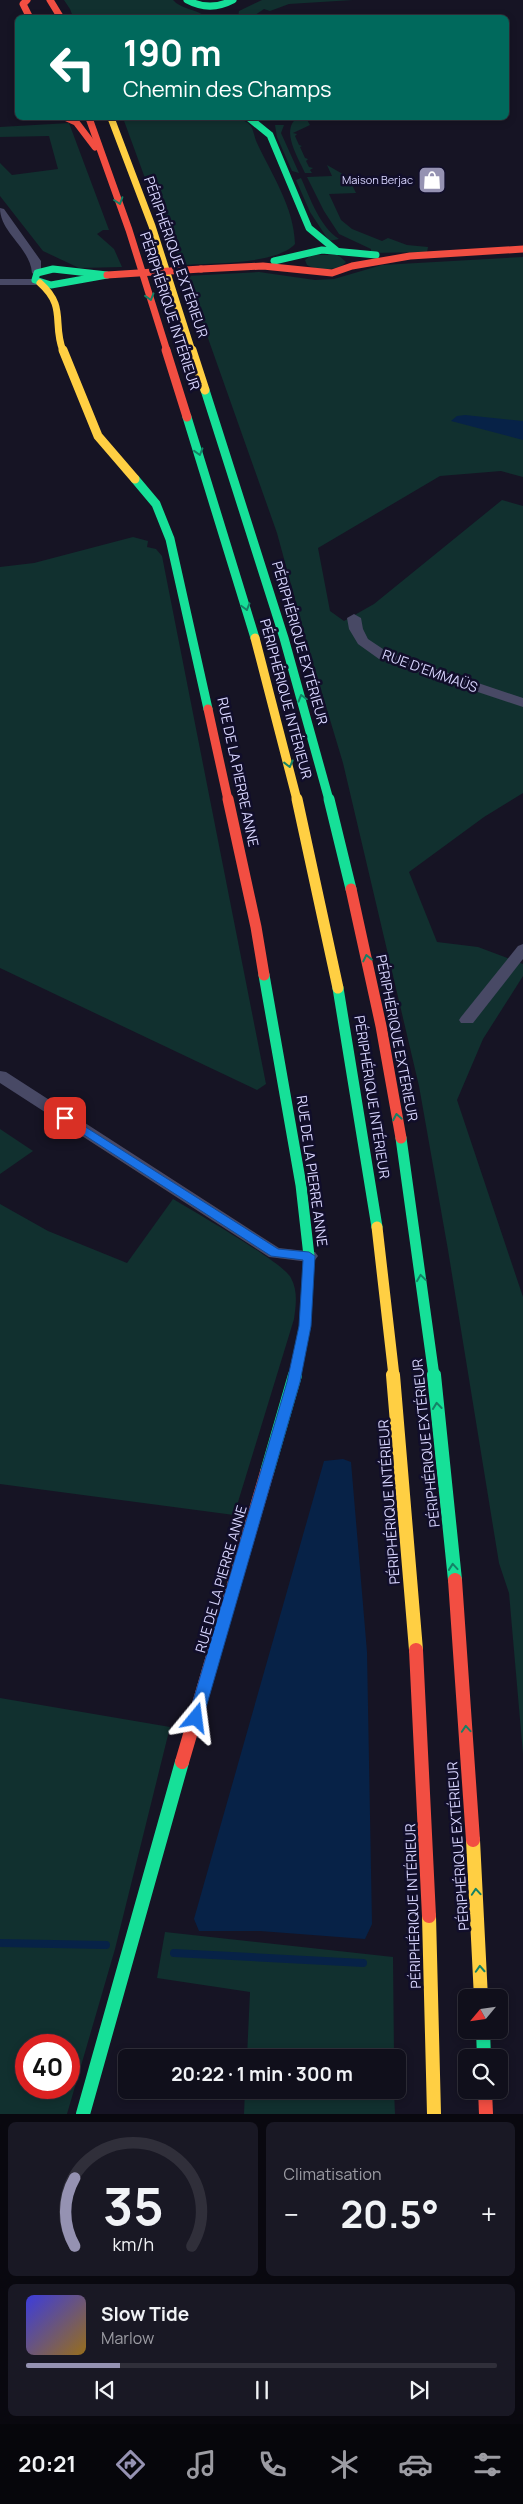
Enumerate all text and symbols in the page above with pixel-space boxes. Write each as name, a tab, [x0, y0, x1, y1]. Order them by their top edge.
text: 190 m	[123, 29, 222, 77]
icon: left	[40, 35, 105, 100]
text: Chemin des Champs	[123, 74, 332, 104]
shop icon: Maison Berjac	[417, 165, 447, 195]
place label: Maison Berjac	[342, 172, 413, 187]
street label: PÉRIPHÉRIQUE EXTÉRIEUR	[140, 174, 213, 340]
one-way arrow	[113, 196, 123, 204]
street label: PÉRIPHÉRIQUE INTÉRIEUR	[136, 229, 205, 393]
one-way arrow	[144, 292, 154, 301]
one-way arrow	[193, 447, 203, 456]
street label: PÉRIPHÉRIQUE EXTÉRIEUR	[268, 559, 333, 727]
one-way arrow	[241, 603, 251, 611]
street label: PÉRIPHÉRIQUE INTÉRIEUR	[256, 617, 317, 781]
street label: RUE D'EMMAÜS	[380, 645, 481, 697]
street label: RUE DE LA PIERRE ANNE	[213, 695, 264, 849]
one-way arrow	[297, 695, 307, 703]
one-way arrow	[283, 760, 294, 769]
one-way arrow	[362, 953, 372, 962]
street label: PÉRIPHÉRIQUE EXTÉRIEUR	[372, 953, 423, 1123]
street label: PÉRIPHÉRIQUE INTÉRIEUR	[350, 1014, 395, 1180]
street label: RUE DE LA PIERRE ANNE	[292, 1094, 333, 1248]
pin	[44, 1097, 86, 1139]
icon: arrive	[51, 1104, 79, 1132]
one-way arrow	[392, 1113, 402, 1122]
one-way arrow	[417, 1274, 427, 1282]
street label: PÉRIPHÉRIQUE EXTÉRIEUR	[407, 1358, 444, 1528]
one-way arrow	[432, 1401, 443, 1409]
street label: PÉRIPHÉRIQUE INTÉRIEUR	[373, 1419, 404, 1585]
street label: RUE DE LA PIERRE ANNE	[190, 1503, 251, 1655]
one-way arrow	[448, 1563, 459, 1571]
position arrow	[169, 1691, 221, 1743]
one-way arrow	[460, 1725, 471, 1733]
street label: PÉRIPHÉRIQUE EXTÉRIEUR	[442, 1761, 473, 1931]
street label: PÉRIPHÉRIQUE INTÉRIEUR	[400, 1823, 425, 1989]
one-way arrow	[471, 1887, 482, 1895]
one-way arrow	[474, 1965, 485, 1973]
north arrow	[458, 1989, 508, 2039]
map controls	[458, 1989, 508, 2099]
speed limit sign: 40	[15, 2034, 80, 2099]
button: search	[458, 2049, 508, 2099]
text: 20:22 · 1 min · 300 m	[171, 2061, 353, 2087]
text: Climatisation	[284, 2163, 381, 2185]
text: 35	[102, 2170, 163, 2241]
text: 20.5°	[340, 2187, 439, 2239]
text: −	[284, 2195, 299, 2233]
text: +	[481, 2195, 497, 2233]
text: km/h	[112, 2232, 154, 2256]
text: Slow Tide	[101, 2301, 189, 2327]
text: Marlow	[101, 2327, 154, 2349]
icon: previous	[91, 2376, 119, 2404]
icon: pause	[248, 2376, 276, 2404]
icon: next	[405, 2376, 433, 2404]
icon: directions	[113, 2447, 148, 2482]
icon: music	[184, 2447, 219, 2482]
icon: phone	[255, 2447, 290, 2482]
icon: climate	[327, 2447, 362, 2482]
icon: car	[398, 2447, 433, 2482]
icon: filters	[470, 2447, 505, 2482]
text: 20:21	[18, 2449, 76, 2479]

